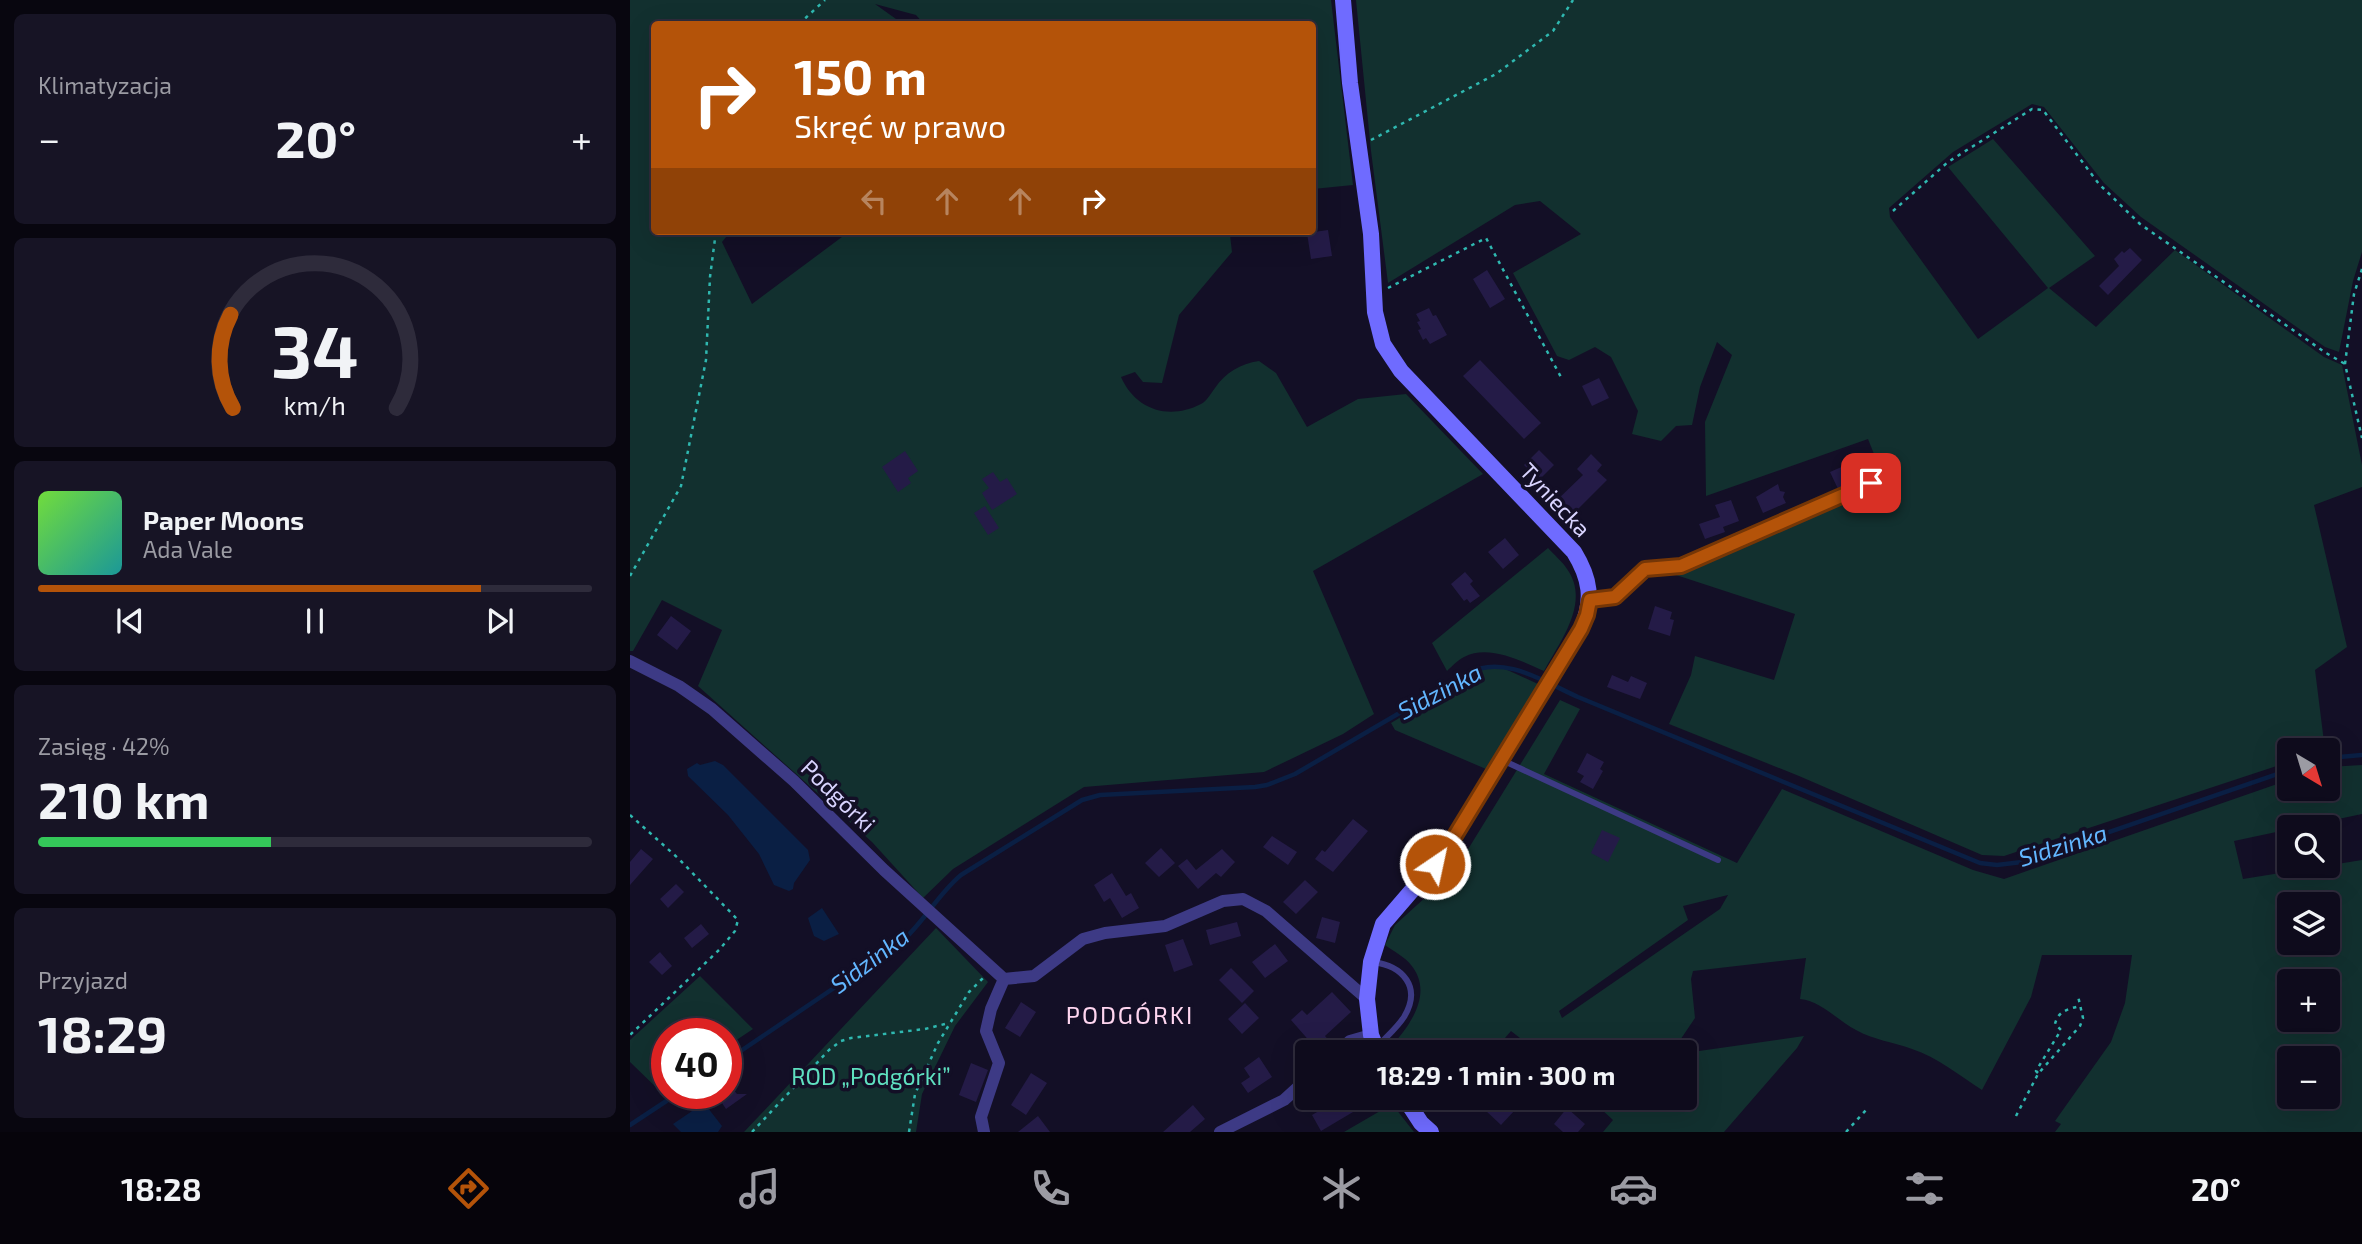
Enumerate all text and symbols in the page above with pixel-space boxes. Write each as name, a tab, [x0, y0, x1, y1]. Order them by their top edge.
text: 150 m	[794, 46, 927, 105]
icon: right	[679, 49, 770, 140]
text: Klimatyzacja	[38, 71, 172, 99]
text: 20°	[275, 106, 356, 168]
text: Skręć w prawo	[794, 106, 1006, 144]
text: −	[38, 115, 60, 161]
text: +	[571, 115, 592, 161]
icon: left	[855, 182, 893, 220]
icon: ahead	[928, 182, 966, 220]
icon: ahead	[1001, 182, 1039, 220]
icon: right	[1074, 182, 1112, 220]
text: 34	[271, 306, 359, 394]
text: km/h	[284, 390, 346, 420]
pin	[1841, 453, 1901, 513]
street label: Tyniecka	[1515, 457, 1597, 542]
icon: arrive	[1852, 464, 1890, 502]
text: Paper Moons	[143, 504, 304, 535]
text: Ada Vale	[143, 535, 233, 563]
icon: previous	[111, 602, 149, 640]
icon: pause	[296, 602, 334, 640]
icon: next	[481, 602, 519, 640]
water label: Sidzinka	[1392, 656, 1486, 725]
text: Zasięg · 42%	[38, 732, 170, 760]
north arrow	[2277, 738, 2340, 802]
map controls	[2277, 738, 2340, 1109]
street label: Podgórki	[796, 753, 882, 837]
text: 210 km	[38, 767, 210, 829]
button: search	[2277, 815, 2340, 878]
water label: Sidzinka	[2015, 817, 2110, 872]
position arrow	[1398, 827, 1472, 901]
button: layers	[2277, 892, 2340, 955]
water label: Sidzinka	[824, 921, 914, 999]
text: Przyjazd	[38, 966, 128, 994]
button: +	[2277, 969, 2340, 1032]
district label: PODGÓRKI	[1066, 1000, 1194, 1029]
text: 18:29	[38, 1001, 167, 1063]
speed limit sign: 40	[651, 1018, 742, 1109]
button: −	[2277, 1046, 2340, 1109]
text: 18:29 · 1 min · 300 m	[1377, 1059, 1615, 1090]
park label: ROD „Podgórki”	[791, 1062, 951, 1090]
icon: directions	[444, 1164, 493, 1213]
icon: music	[735, 1164, 784, 1213]
icon: phone	[1026, 1164, 1075, 1213]
icon: climate	[1317, 1164, 1366, 1213]
icon: car	[1609, 1164, 1658, 1213]
icon: filters	[1900, 1164, 1949, 1213]
text: 18:28	[121, 1169, 202, 1207]
text: 20°	[2191, 1169, 2241, 1207]

